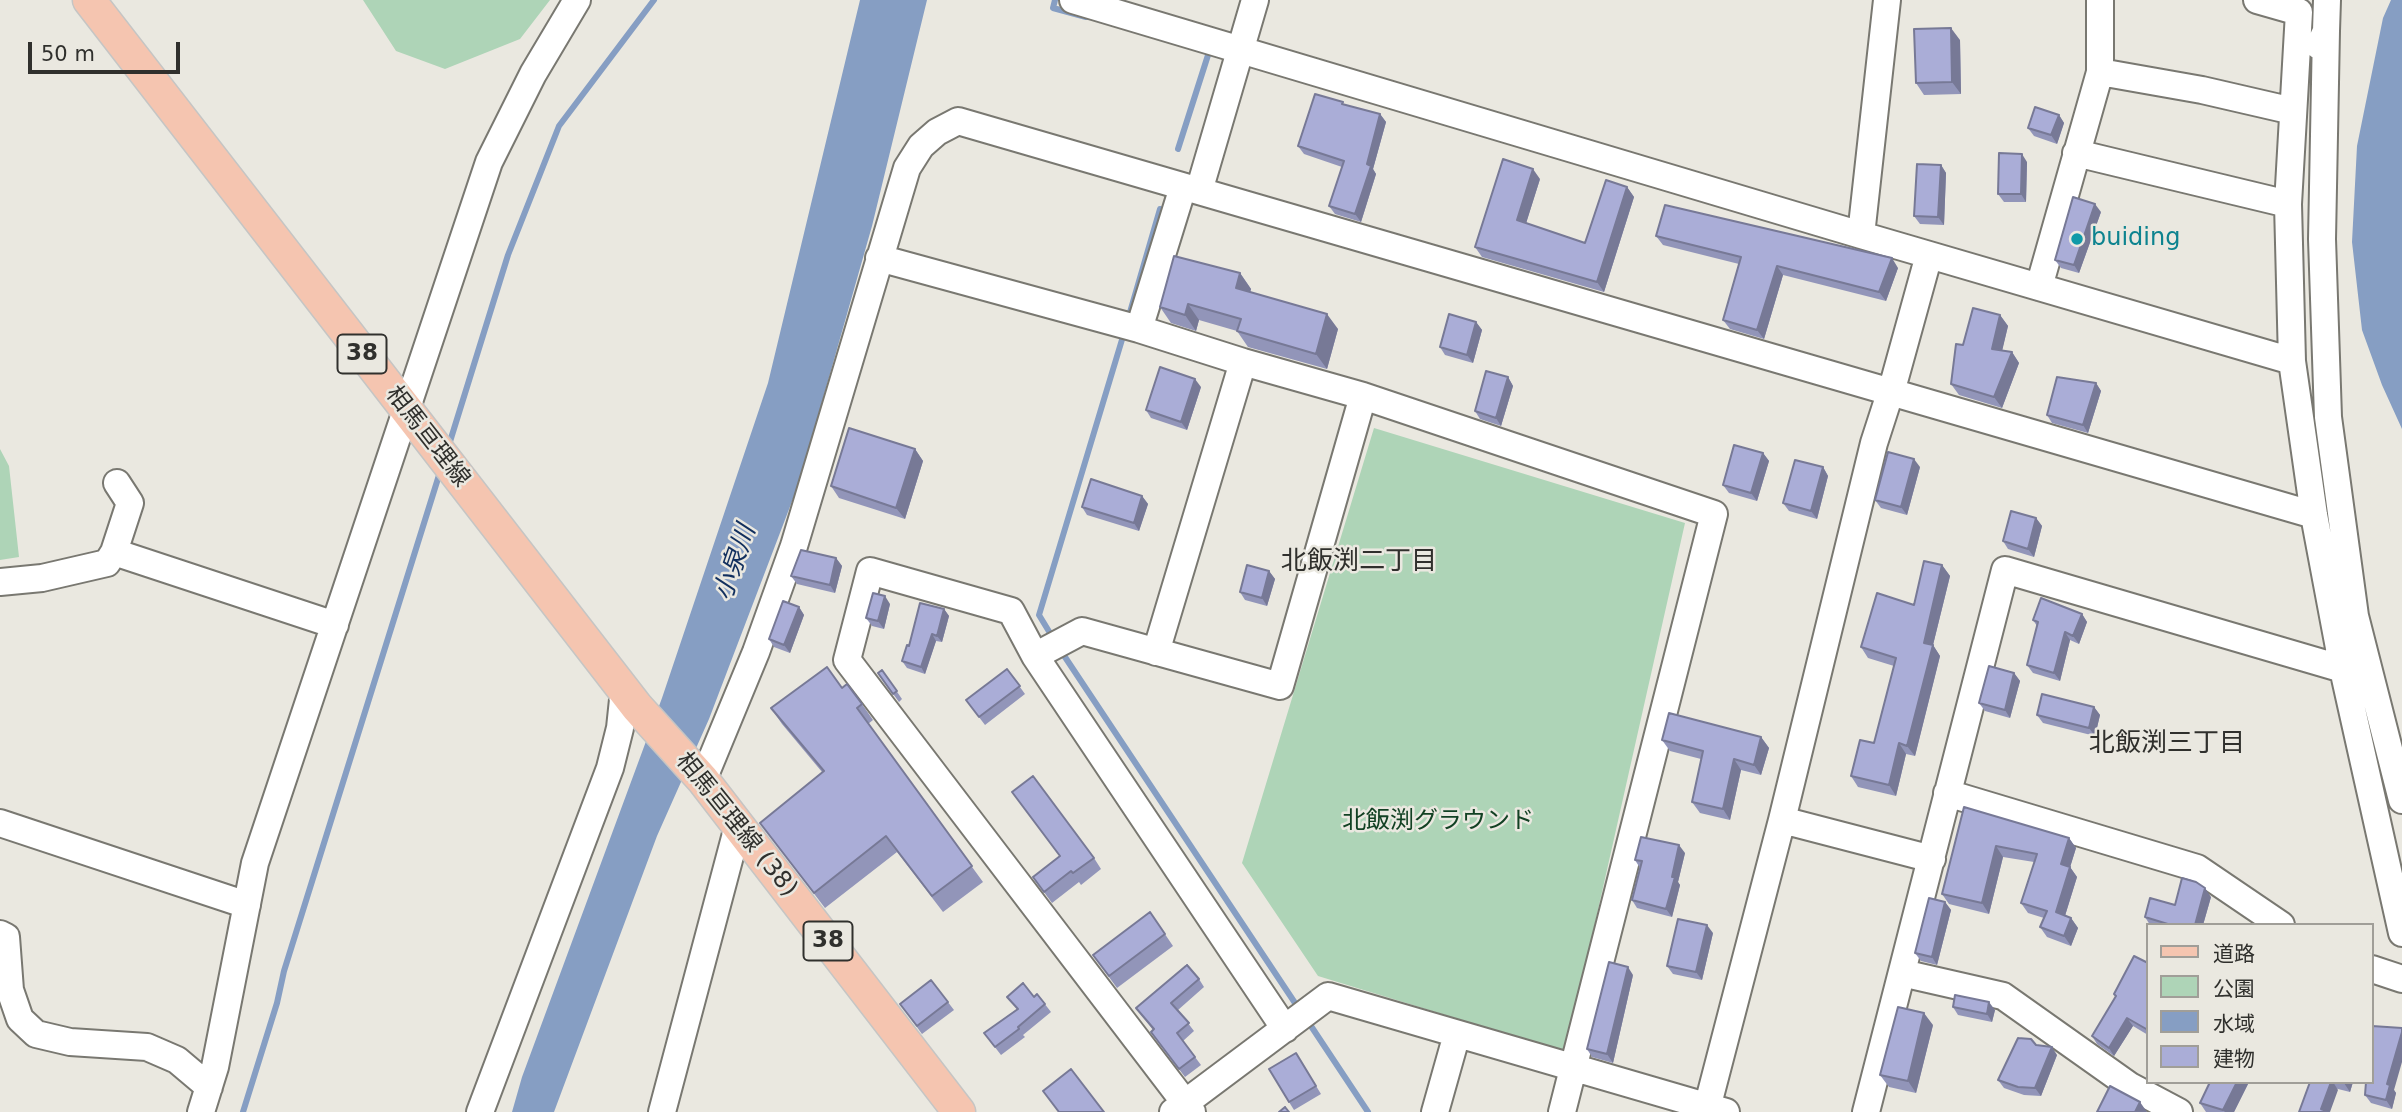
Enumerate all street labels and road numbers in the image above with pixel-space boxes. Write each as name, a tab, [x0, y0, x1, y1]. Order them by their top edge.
road number: 38	[338, 334, 386, 374]
street label: 相馬亘理線	[379, 381, 475, 493]
street label: 相馬亘理線 (38)	[669, 747, 803, 903]
road number: 38	[804, 922, 852, 960]

